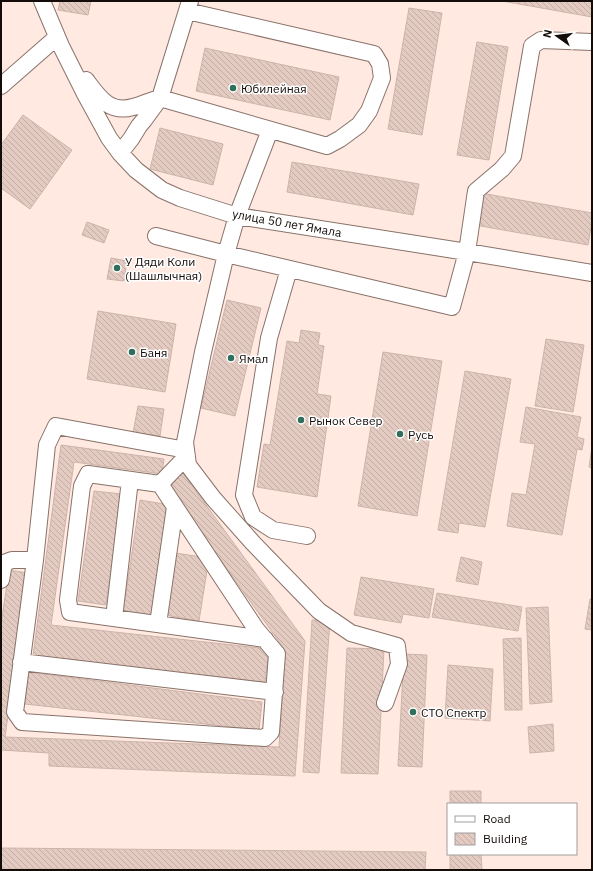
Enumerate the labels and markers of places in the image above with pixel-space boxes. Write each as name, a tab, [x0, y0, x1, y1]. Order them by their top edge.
place label: Юбилейная	[241, 81, 307, 96]
marker: Юбилейная	[228, 83, 238, 93]
place label: У Дяди Коли (Шашлычная)	[125, 254, 202, 283]
marker: У Дяди Коли (Шашлычная)	[112, 263, 122, 273]
place label: Баня	[140, 345, 168, 360]
marker: Баня	[127, 347, 137, 357]
place label: Ямал	[239, 351, 268, 366]
marker: Ямал	[226, 353, 236, 363]
place label: Рынок Север	[309, 413, 382, 428]
marker: Рынок Север	[296, 415, 306, 425]
place label: Русь	[408, 427, 434, 442]
marker: Русь	[395, 429, 405, 439]
place label: СТО Спектр	[421, 705, 487, 720]
marker: СТО Спектр	[408, 707, 418, 717]

